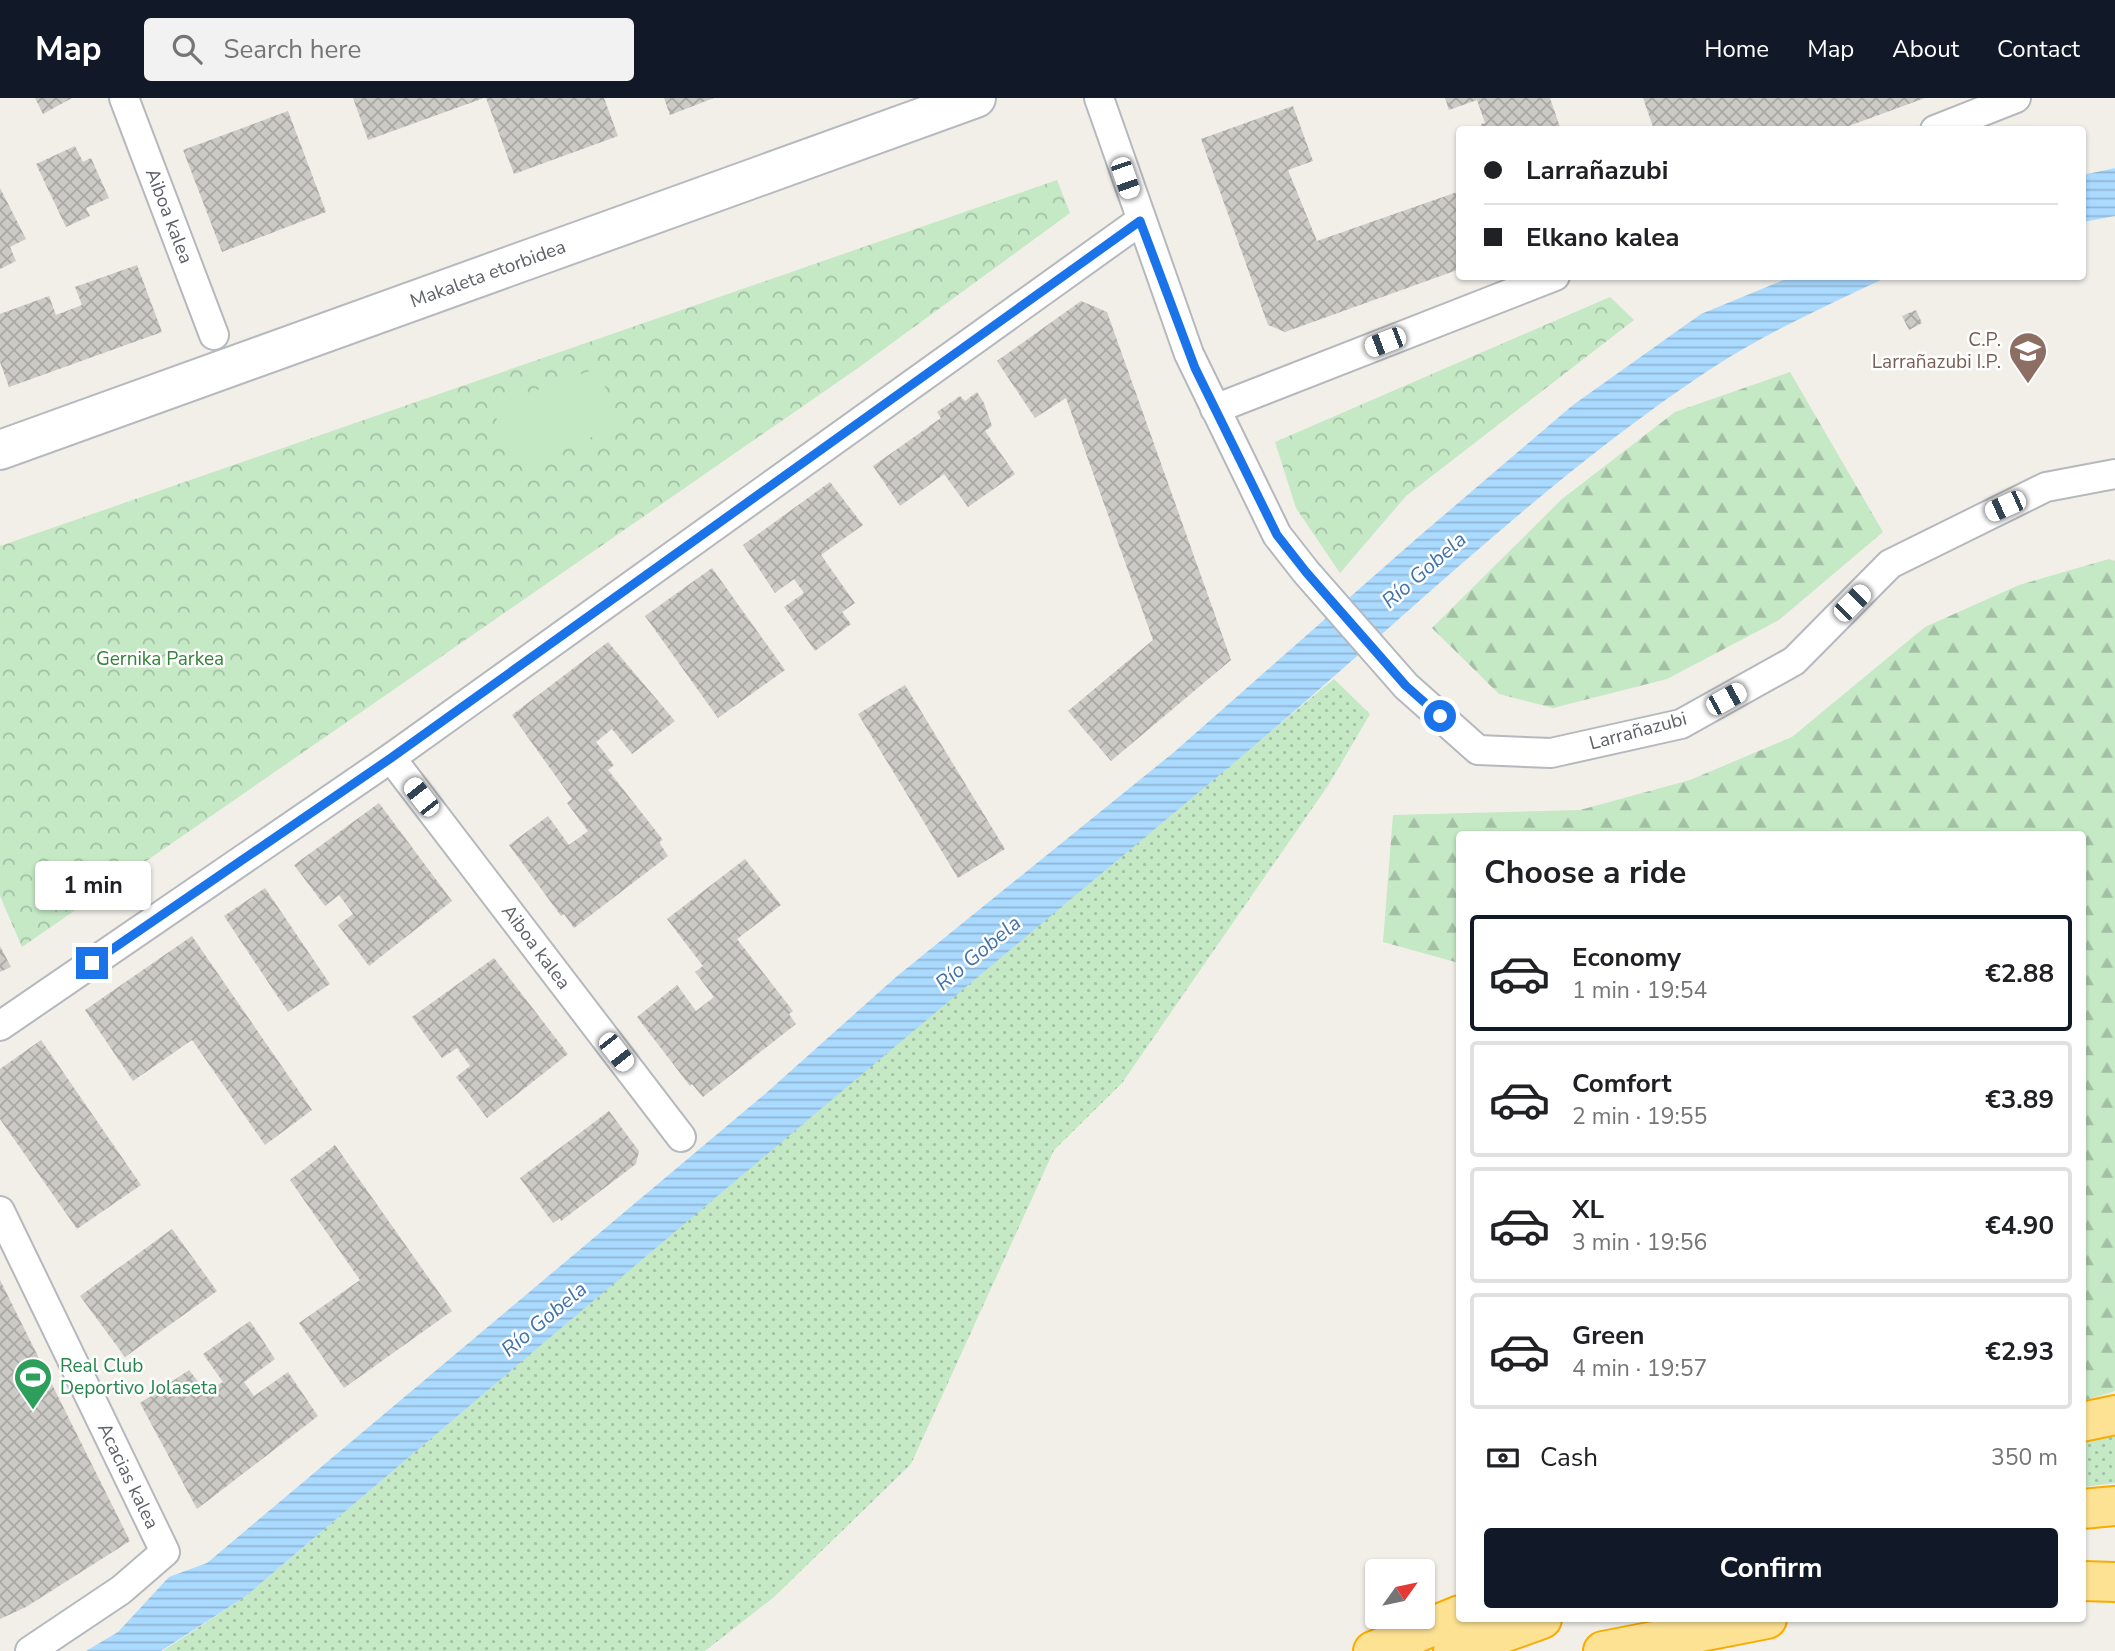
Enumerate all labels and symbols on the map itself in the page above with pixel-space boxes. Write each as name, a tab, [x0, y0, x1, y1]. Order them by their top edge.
car	[1109, 155, 1142, 201]
street label: Aiboa kalea	[139, 165, 199, 267]
street label: Makaleta etorbidea	[407, 234, 569, 314]
car	[1362, 325, 1409, 359]
place label: C.P. Larrañazubi I.P.	[1872, 327, 2001, 375]
school or university icon: C.P. Larrañazubi I.P.	[2007, 330, 2049, 385]
car	[1982, 488, 2029, 524]
water label: Río Gobela	[1376, 525, 1472, 615]
car	[1830, 581, 1875, 625]
park label: Gernika Parkea	[96, 646, 224, 672]
car	[1703, 680, 1750, 718]
route start	[1424, 700, 1456, 732]
street label: Larrañazubi	[1586, 706, 1690, 756]
car	[400, 774, 443, 820]
callout: 1 min	[34, 862, 150, 910]
street label: Aiboa kalea	[496, 899, 576, 995]
water label: Río Gobela	[929, 909, 1027, 997]
route end	[76, 947, 108, 979]
car	[595, 1029, 638, 1075]
water label: Río Gobela	[495, 1275, 593, 1363]
place label: Real Club Deportivo Jolaseta	[60, 1353, 218, 1401]
sports icon: Real Club Deportivo Jolaseta	[12, 1356, 54, 1411]
street label: Acacias kalea	[91, 1419, 165, 1533]
north arrow	[1365, 1559, 1435, 1629]

